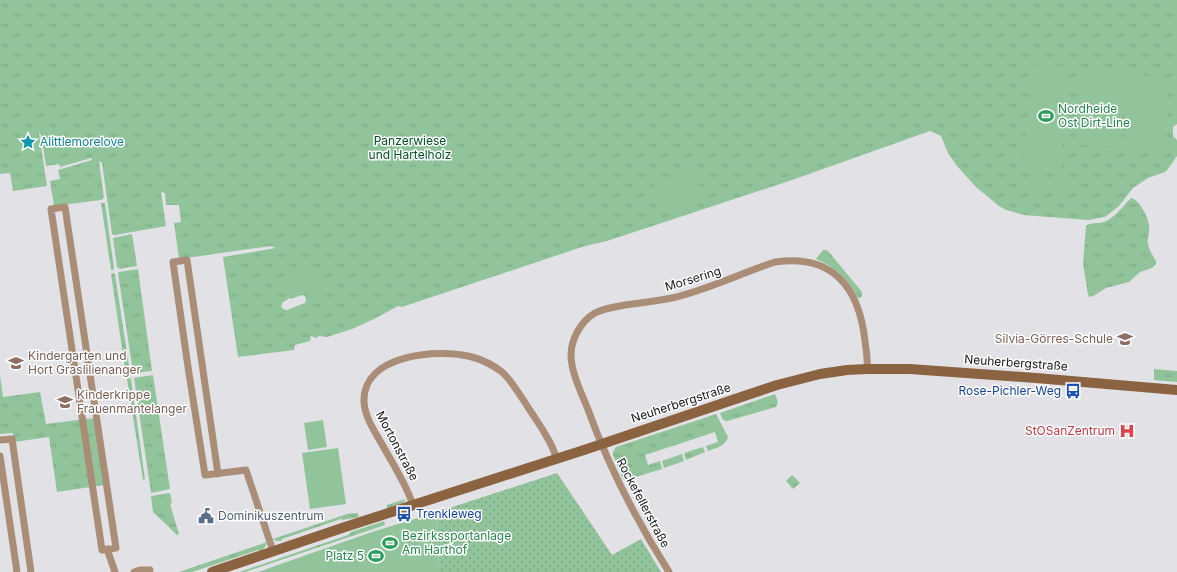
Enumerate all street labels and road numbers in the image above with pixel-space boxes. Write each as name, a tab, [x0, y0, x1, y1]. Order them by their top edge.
street label: Morsering	[663, 263, 723, 294]
street label: Neuherbergstraße	[964, 351, 1068, 374]
street label: Neuherbergstraße	[629, 379, 733, 426]
street label: Mortonstraße	[373, 408, 422, 483]
street label: Rockefellerstraße	[614, 455, 673, 550]

